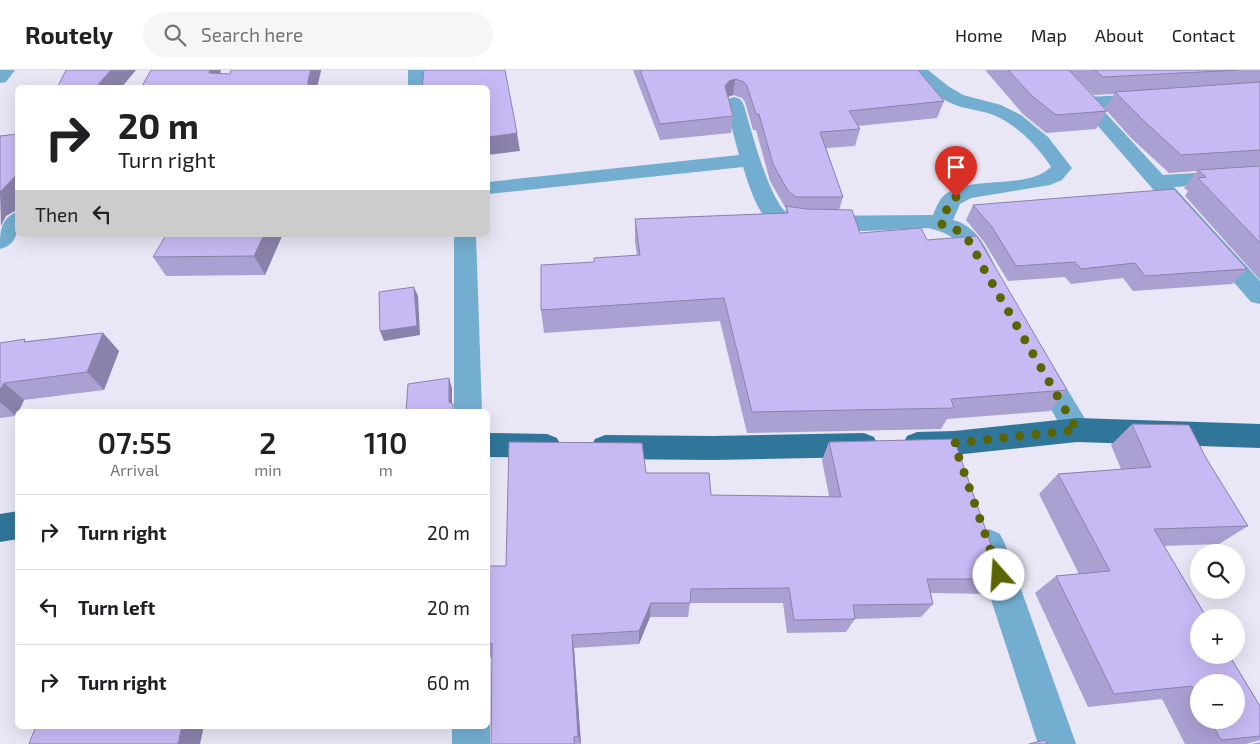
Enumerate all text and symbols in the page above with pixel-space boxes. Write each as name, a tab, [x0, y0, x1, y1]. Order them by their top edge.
search box	[143, 12, 493, 57]
text: Routely	[25, 20, 113, 49]
icon: search	[161, 21, 189, 49]
text: Search here	[201, 23, 303, 46]
text: Home	[955, 24, 1003, 46]
text: Map	[1031, 24, 1067, 46]
text: About	[1095, 24, 1144, 46]
text: Contact	[1172, 24, 1235, 46]
text: 20 m	[118, 104, 199, 146]
icon: right	[35, 105, 100, 170]
text: Turn right	[118, 146, 216, 172]
pin	[935, 146, 977, 197]
icon: arrive	[942, 153, 970, 181]
icon: left	[88, 200, 116, 228]
text: Then	[35, 203, 78, 226]
text: 07:55	[97, 424, 172, 460]
text: 2	[259, 424, 276, 460]
text: 110	[364, 424, 408, 460]
text: Arrival	[110, 460, 159, 479]
text: min	[254, 460, 281, 479]
text: m	[379, 460, 393, 479]
icon: right	[35, 518, 63, 546]
text: Turn right	[78, 521, 166, 544]
text: 20 m	[427, 521, 470, 544]
map controls	[1190, 544, 1245, 729]
button: search	[1190, 544, 1245, 599]
position arrow	[972, 548, 1024, 600]
icon: left	[35, 593, 63, 621]
text: Turn left	[78, 596, 155, 619]
text: 20 m	[427, 596, 470, 619]
button: +	[1190, 609, 1245, 664]
icon: right	[35, 668, 63, 696]
text: Turn right	[78, 671, 166, 694]
text: 60 m	[427, 671, 470, 694]
button: −	[1190, 674, 1245, 729]

